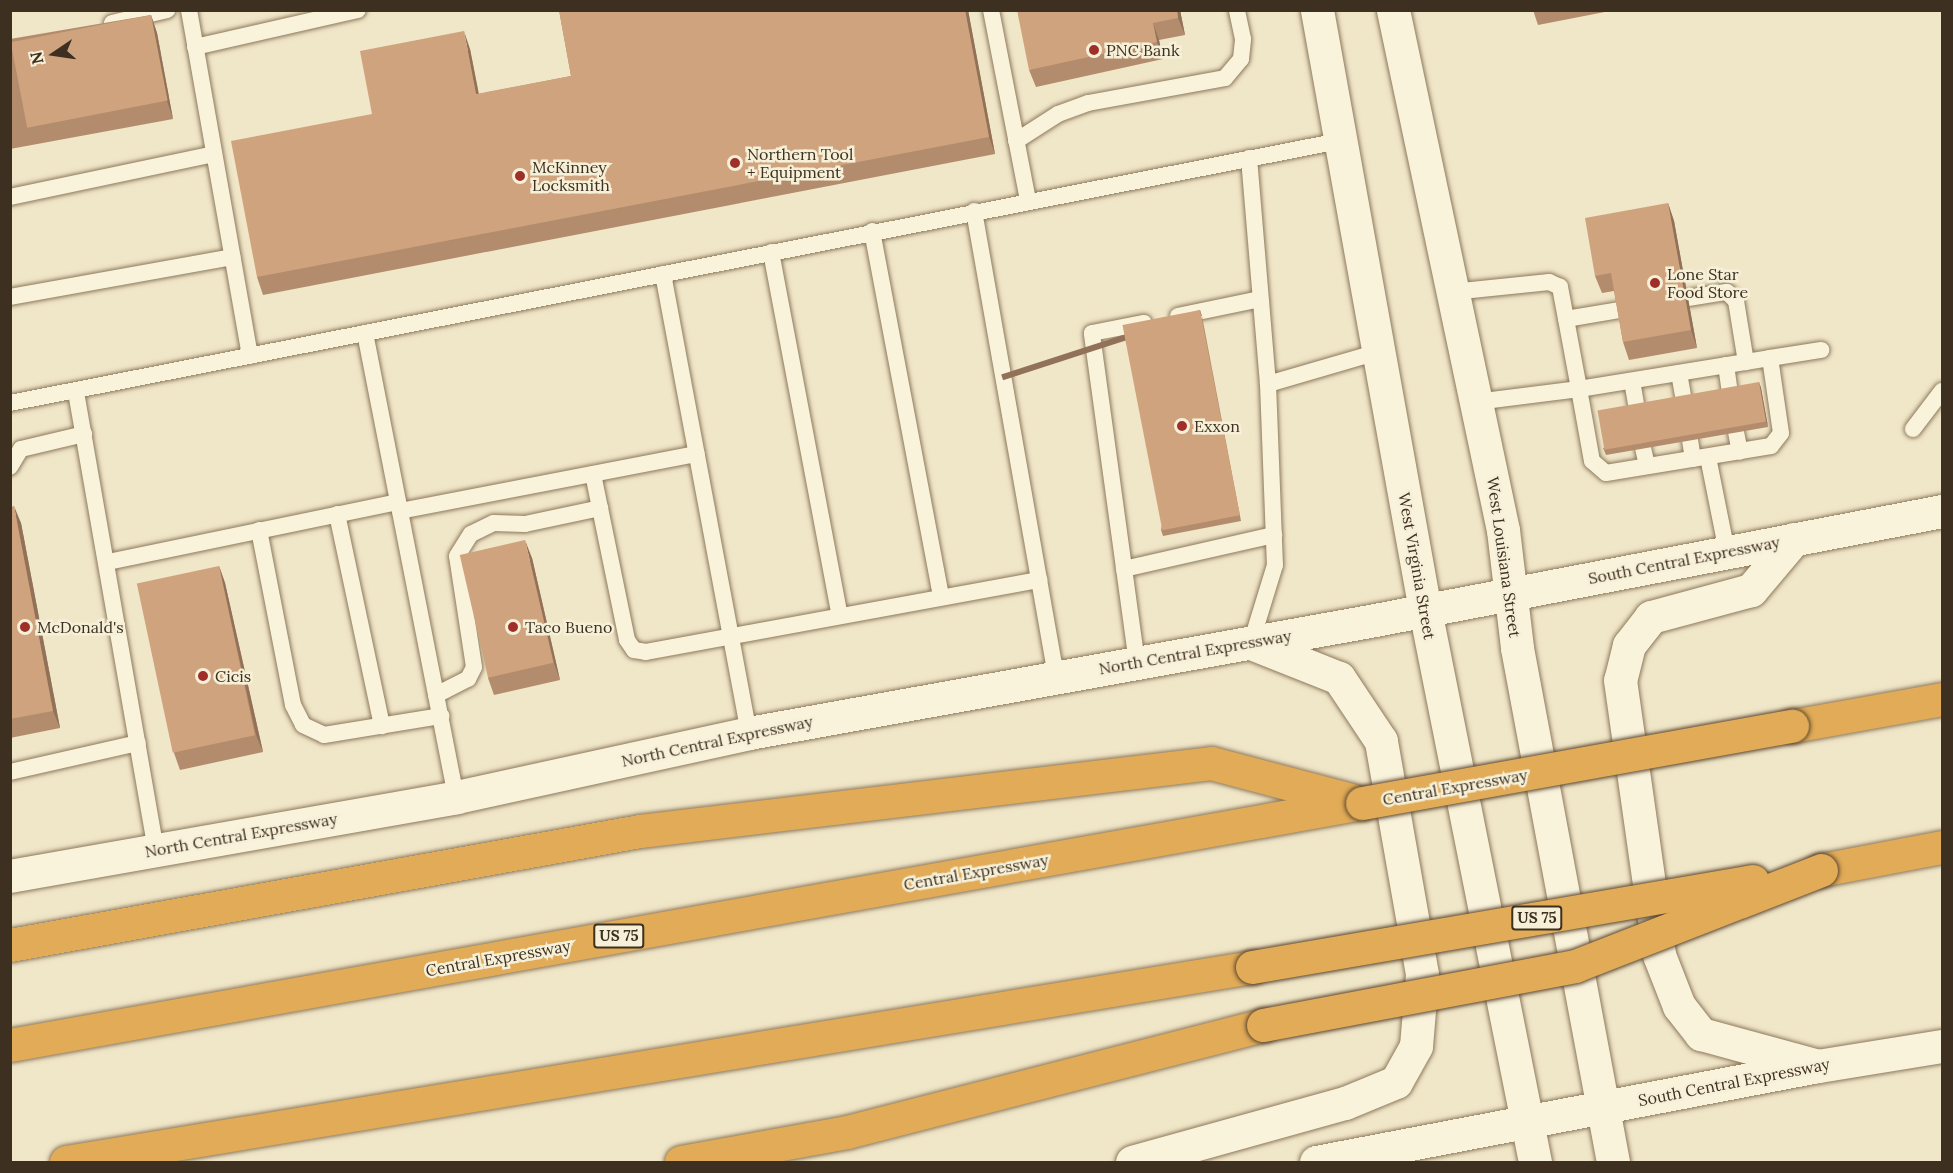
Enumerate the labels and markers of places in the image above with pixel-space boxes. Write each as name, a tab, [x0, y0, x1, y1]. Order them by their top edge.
place label: PNC Bank	[1106, 40, 1180, 60]
marker: PNC Bank	[1087, 43, 1101, 57]
place label: Northern Tool + Equipment	[747, 144, 853, 182]
marker: Northern Tool + Equipment	[728, 156, 742, 170]
place label: McKinney Locksmith	[532, 157, 610, 195]
marker: McKinney Locksmith	[513, 169, 527, 183]
place label: Lone Star Food Store	[1667, 264, 1748, 302]
marker: Lone Star Food Store	[1648, 276, 1662, 290]
place label: Exxon	[1194, 416, 1240, 436]
marker: Exxon	[1175, 419, 1189, 433]
place label: McDonald's	[37, 617, 124, 637]
place label: Taco Bueno	[525, 617, 612, 637]
marker: McDonald's	[18, 620, 32, 634]
marker: Taco Bueno	[506, 620, 520, 634]
place label: Cicis	[215, 666, 251, 686]
marker: Cicis	[196, 669, 210, 683]

